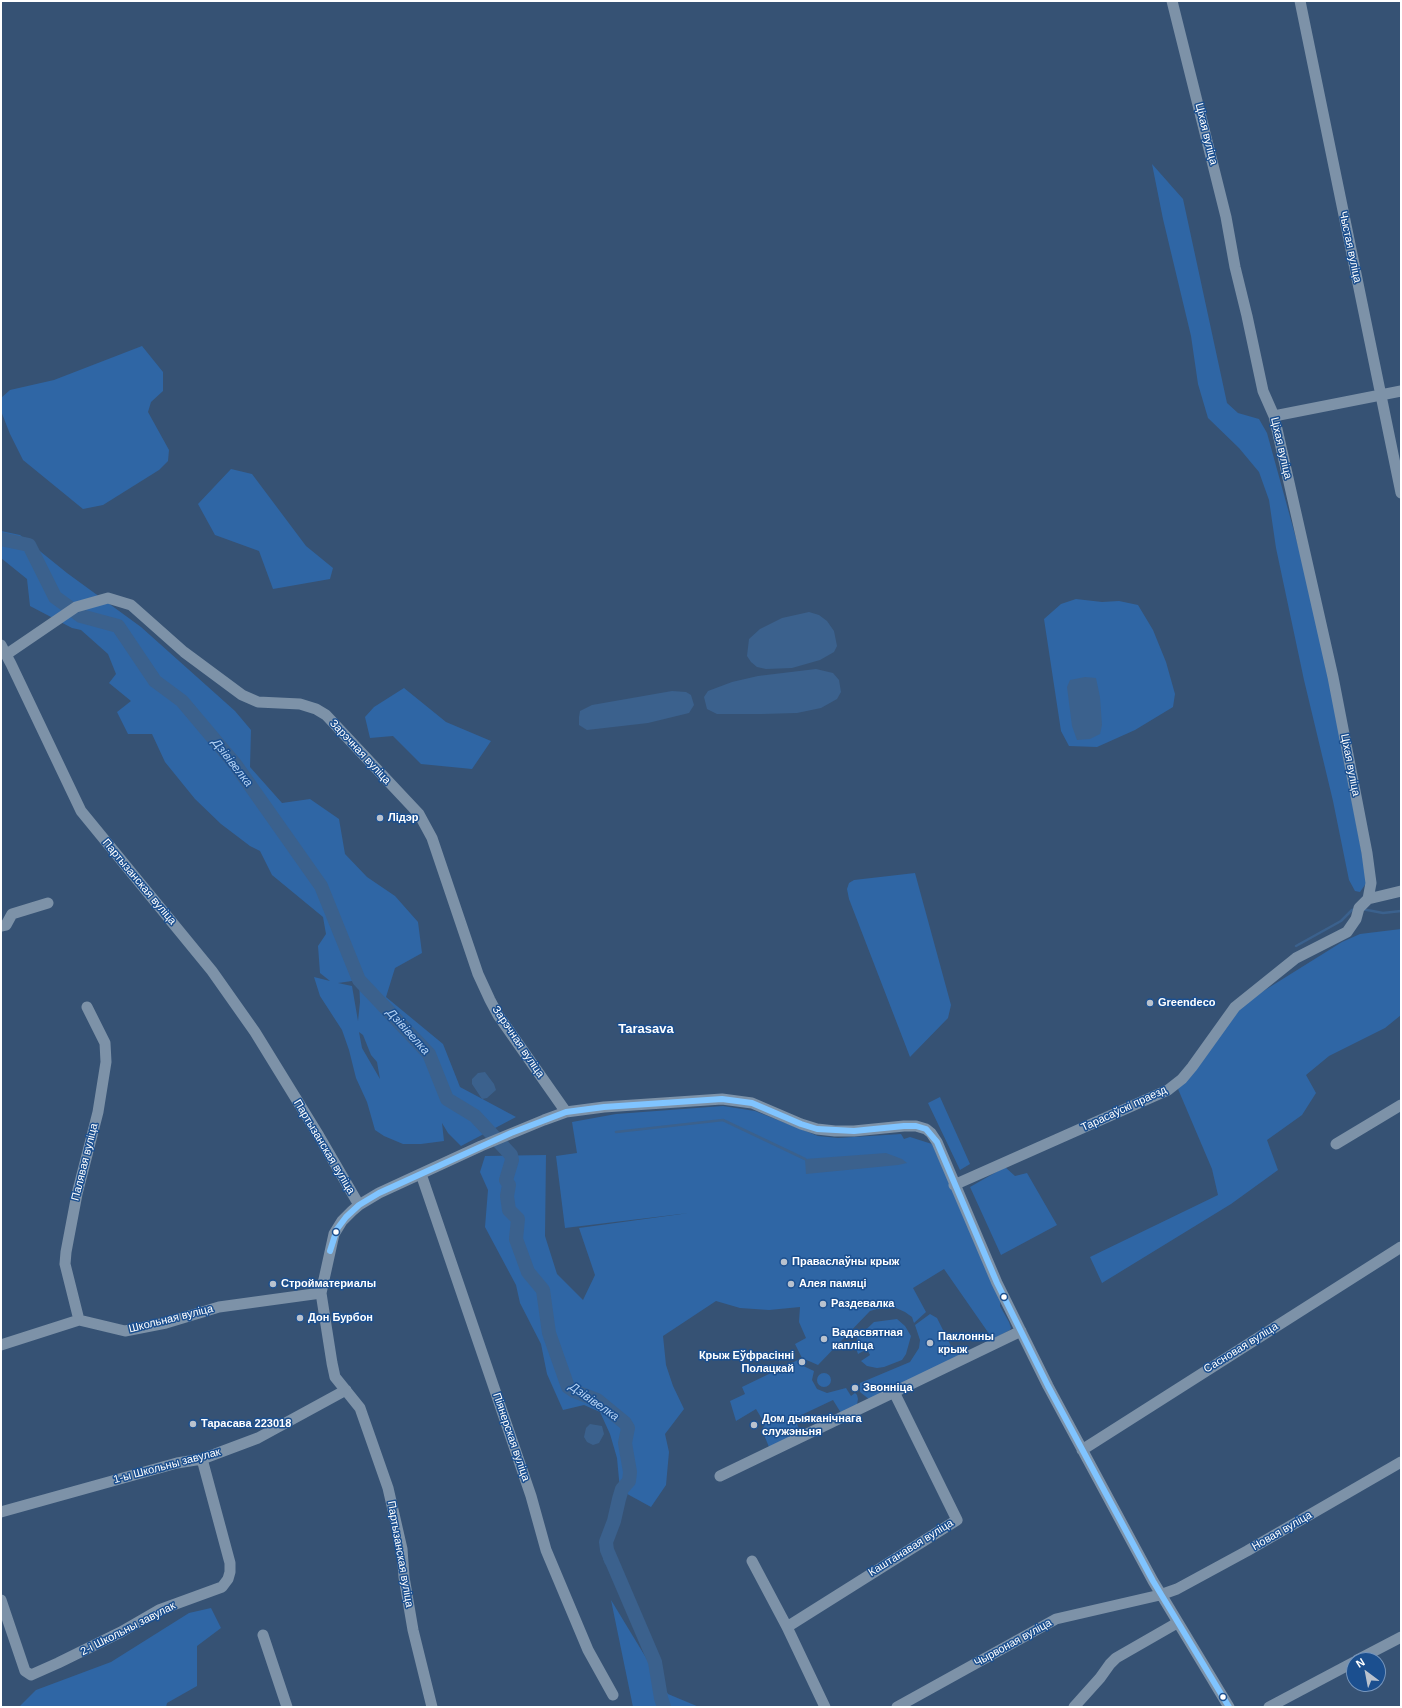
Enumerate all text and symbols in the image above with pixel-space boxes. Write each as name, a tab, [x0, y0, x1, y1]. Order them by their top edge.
street label: Ціхая вуліца	[1192, 102, 1220, 166]
street label: Чыстая вуліца	[1336, 210, 1364, 284]
street label: Ціхая вуліца	[1267, 416, 1295, 480]
street label: Зарэчная вуліца	[327, 717, 393, 787]
street label: Ціхая вуліца	[1337, 733, 1363, 797]
water label: Дзівівелка	[209, 736, 255, 790]
place label: Лідэр	[388, 811, 419, 825]
marker: Лідэр	[375, 813, 385, 823]
street label: Партызанская вуліца	[99, 836, 179, 928]
place label: Greendeco	[1158, 996, 1215, 1010]
marker: Greendeco	[1145, 998, 1155, 1008]
street label: Зарэчная вуліца	[489, 1004, 547, 1080]
water label: Дзівівелка	[383, 1006, 433, 1058]
district label: Tarasava	[618, 1021, 674, 1037]
street label: Тарасаўскі праезд	[1079, 1083, 1169, 1135]
street label: Партызанская вуліца	[291, 1097, 357, 1197]
street label: Палявая вуліца	[69, 1122, 101, 1202]
unlabelled marker	[331, 1227, 341, 1237]
place label: Праваслаўны крыж	[792, 1255, 899, 1269]
marker: Праваслаўны крыж	[779, 1257, 789, 1267]
place label: Стройматериалы	[281, 1277, 376, 1291]
place label: Алея памяці	[799, 1277, 867, 1291]
marker: Стройматериалы	[268, 1279, 278, 1289]
marker: Алея памяці	[786, 1279, 796, 1289]
unlabelled marker	[999, 1292, 1009, 1302]
place label: Раздевалка	[831, 1297, 894, 1311]
marker: Раздевалка	[818, 1299, 828, 1309]
street label: Школьная вуліца	[127, 1302, 215, 1336]
place label: Дон Бурбон	[308, 1311, 373, 1325]
marker: Дон Бурбон	[295, 1313, 305, 1323]
street label: Сасновая вуліца	[1202, 1320, 1280, 1376]
place label: Вадасвятная капліца	[832, 1326, 903, 1352]
place label: Паклонны крыж	[938, 1330, 994, 1356]
marker: Вадасвятная капліца	[819, 1334, 829, 1344]
marker: Паклонны крыж	[925, 1338, 935, 1348]
place label: Крыж Еўфрасінні Полацкай	[699, 1349, 794, 1375]
marker: Крыж Еўфрасінні Полацкай	[797, 1357, 807, 1367]
water label: Дзівівелка	[566, 1380, 622, 1424]
place label: Звонніца	[863, 1381, 913, 1395]
marker: Звонніца	[850, 1383, 860, 1393]
street label: Піянерская вуліца	[490, 1391, 532, 1483]
place label: Дом дыяканічнага служэньня	[762, 1412, 862, 1438]
place label: Тарасава 223018	[201, 1417, 291, 1431]
marker: Тарасава 223018	[188, 1419, 198, 1429]
marker: Дом дыяканічнага служэньня	[749, 1420, 759, 1430]
street label: 1-ы Школьны завулак	[112, 1445, 222, 1487]
street label: Партызанская вуліца	[384, 1500, 416, 1608]
street label: Новая вуліца	[1250, 1509, 1314, 1553]
street label: Каштанавая вуліца	[866, 1517, 956, 1579]
street label: 2-і Школьны завулак	[78, 1599, 178, 1659]
street label: Чырвоная вуліца	[972, 1616, 1054, 1670]
north arrow	[1346, 1652, 1386, 1692]
text: N	[1354, 1655, 1367, 1670]
unlabelled marker	[1218, 1692, 1228, 1702]

